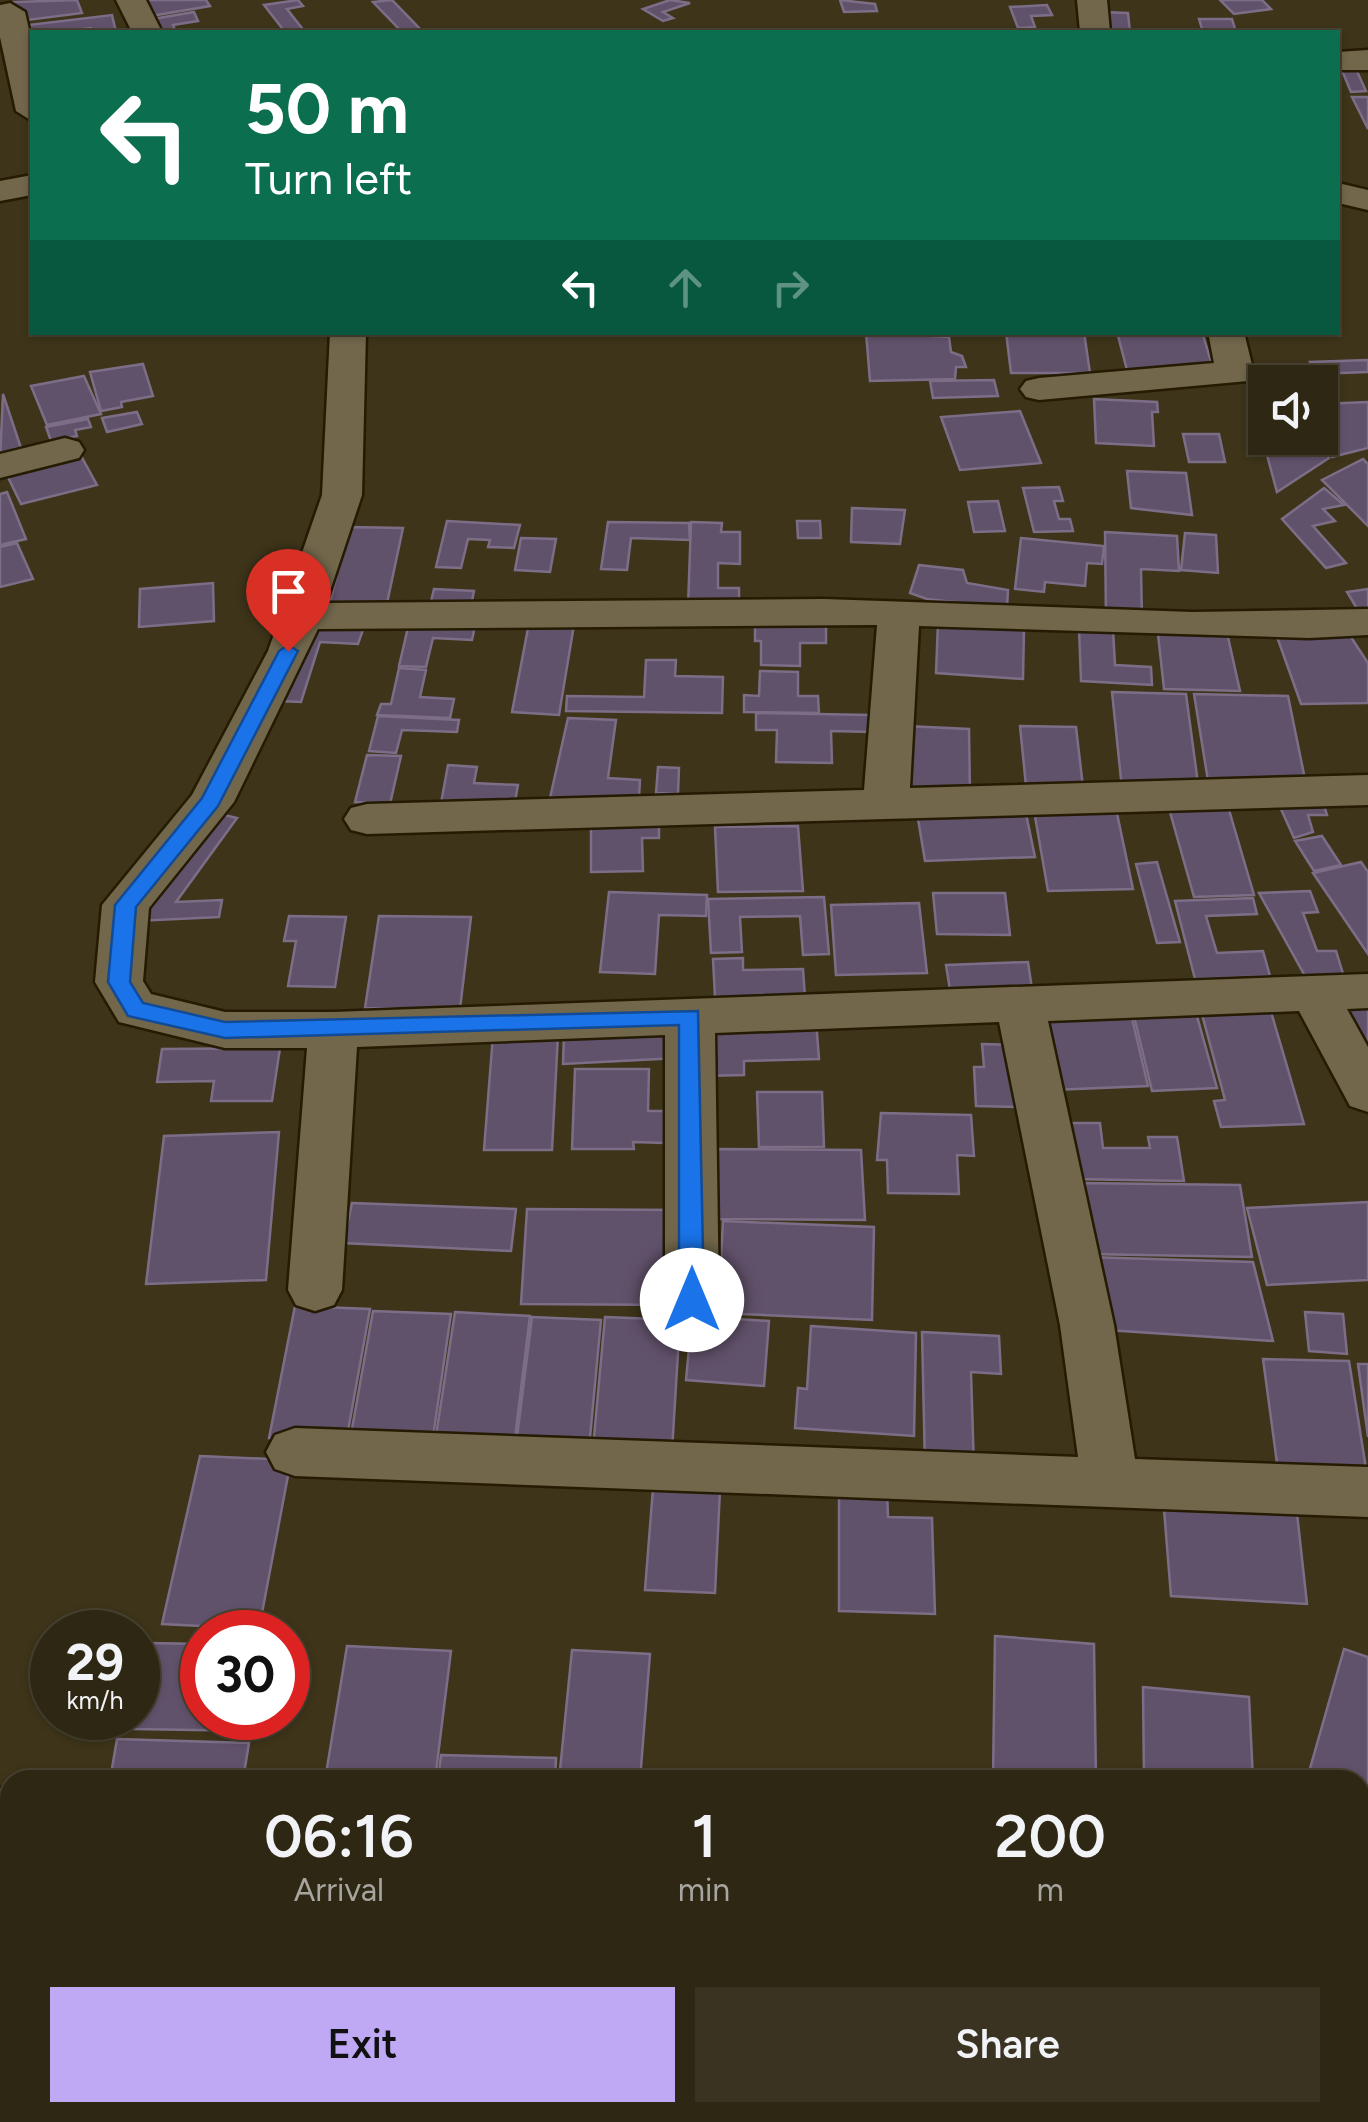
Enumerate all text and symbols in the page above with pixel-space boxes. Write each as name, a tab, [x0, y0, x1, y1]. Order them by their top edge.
text: 50 m	[245, 66, 409, 151]
icon: left	[80, 70, 210, 200]
text: Turn left	[245, 151, 412, 205]
icon: left	[553, 260, 608, 315]
icon: ahead	[658, 260, 713, 315]
icon: right	[763, 260, 818, 315]
map controls	[1248, 365, 1338, 455]
button: sound	[1248, 365, 1338, 455]
pin	[246, 549, 331, 652]
icon: arrive	[261, 564, 316, 619]
position arrow	[640, 1248, 744, 1352]
speed limit sign: 30	[180, 1610, 310, 1740]
text: 29	[66, 1632, 124, 1693]
text: km/h	[66, 1685, 124, 1715]
text: 06:16	[264, 1800, 414, 1872]
text: 1	[691, 1800, 717, 1872]
text: 200	[994, 1800, 1106, 1872]
text: Arrival	[294, 1871, 384, 1909]
text: min	[678, 1871, 730, 1909]
text: m	[1036, 1871, 1064, 1909]
button: Exit	[50, 1987, 675, 2102]
button: Share	[695, 1987, 1320, 2102]

